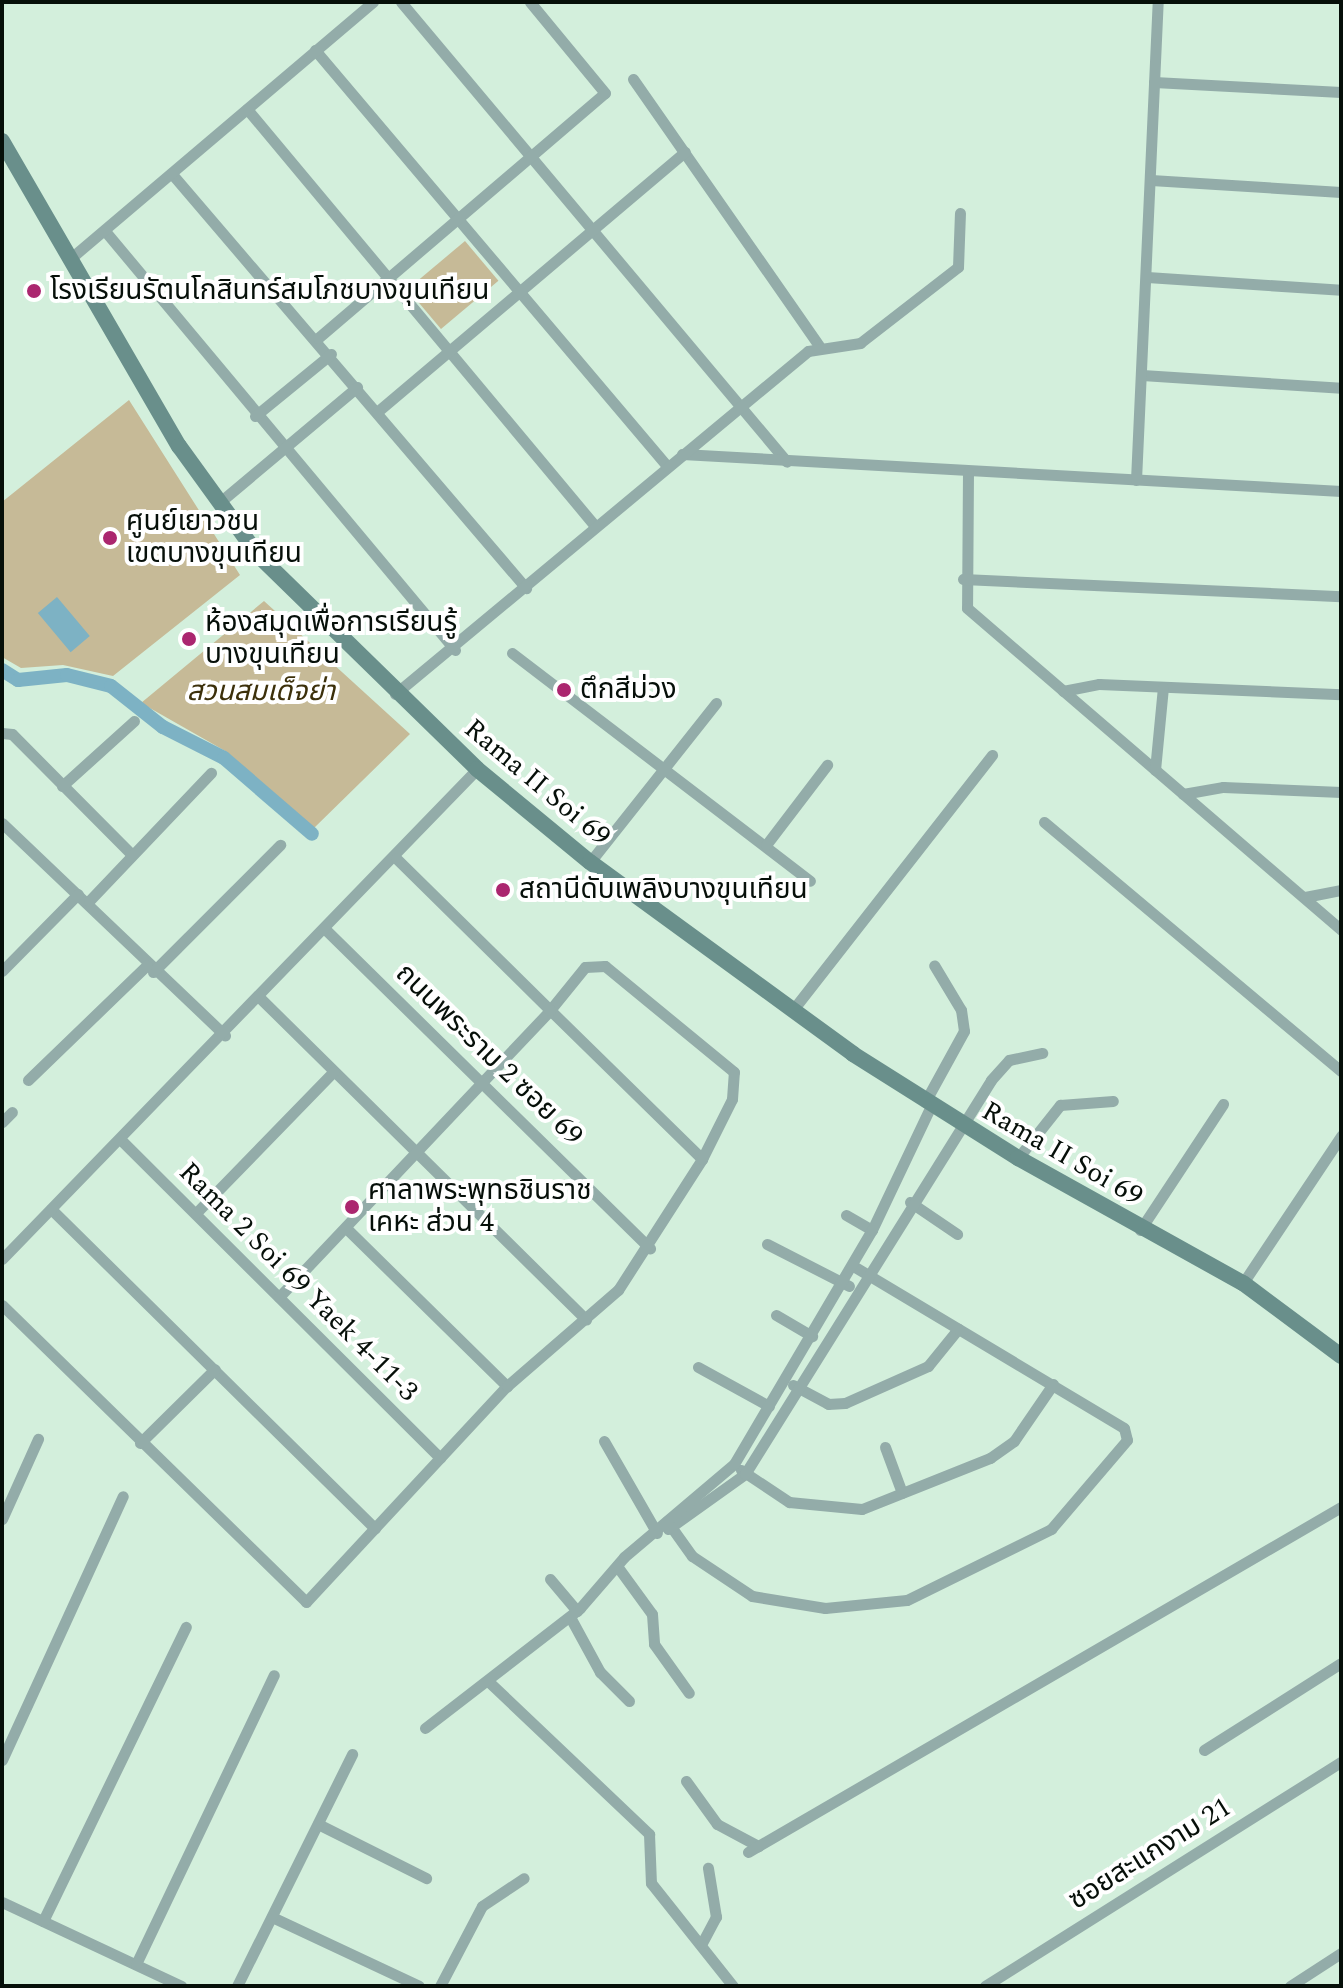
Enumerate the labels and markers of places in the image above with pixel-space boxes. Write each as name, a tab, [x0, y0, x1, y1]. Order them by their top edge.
place label: โรงเรียนรัตนโกสินทร์สมโภชบางขุนเทียน	[50, 274, 489, 308]
marker: โรงเรียนรัตนโกสินทร์สมโภชบางขุนเทียน	[25, 282, 43, 300]
place label: ศูนย์เยาวชน เขตบางขุนเทียน	[126, 505, 302, 571]
marker: ศูนย์เยาวชน เขตบางขุนเทียน	[101, 529, 119, 547]
place label: ห้องสมุดเพื่อการเรียนรู้ บางขุนเทียน	[205, 606, 457, 672]
marker: ห้องสมุดเพื่อการเรียนรู้ บางขุนเทียน	[180, 630, 198, 648]
place label: ตึกสีม่วง	[580, 673, 677, 707]
marker: ตึกสีม่วง	[555, 681, 573, 699]
place label: สถานีดับเพลิงบางขุนเทียน	[519, 873, 808, 907]
marker: สถานีดับเพลิงบางขุนเทียน	[494, 881, 512, 899]
place label: ศาลาพระพุทธชินราช เคหะ ส่วน 4	[368, 1174, 592, 1240]
marker: ศาลาพระพุทธชินราช เคหะ ส่วน 4	[343, 1198, 361, 1216]

